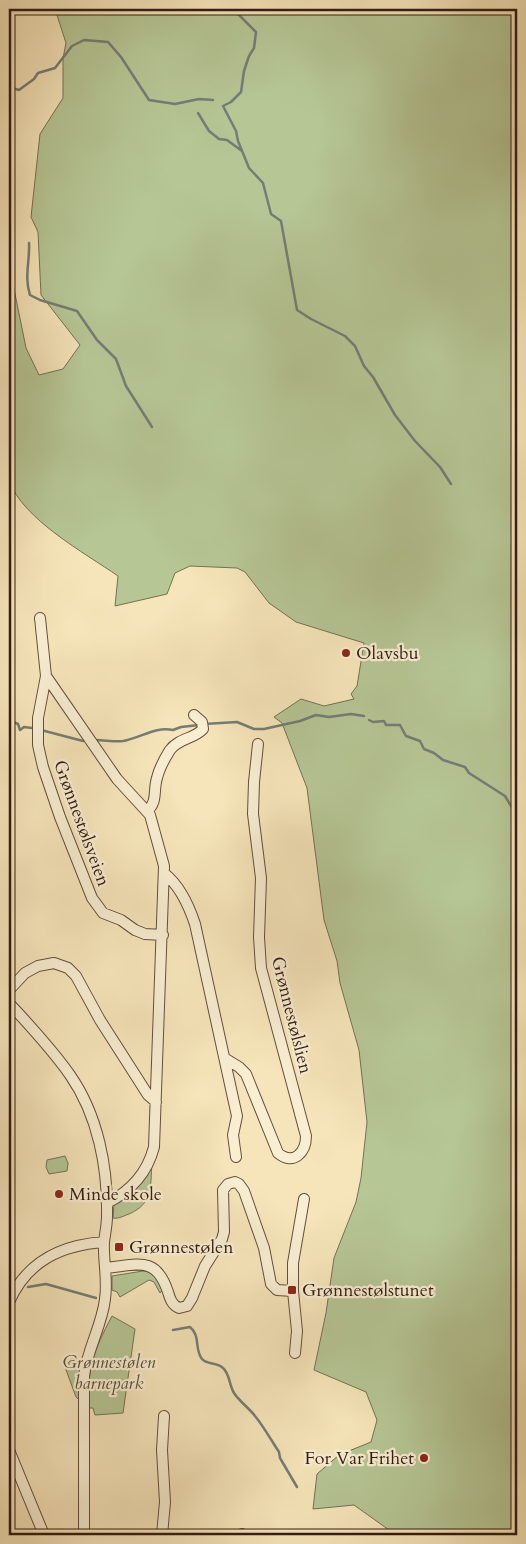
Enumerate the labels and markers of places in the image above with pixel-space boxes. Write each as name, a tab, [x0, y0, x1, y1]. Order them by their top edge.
place label: Olavsbu	[356, 641, 419, 666]
marker: Olavsbu	[340, 647, 352, 659]
place label: Minde skole	[69, 1182, 162, 1207]
marker: Minde skole	[53, 1188, 65, 1200]
place label: Grønnestølen	[129, 1235, 234, 1260]
marker: Grønnestølen	[113, 1241, 125, 1253]
place label: Grønnestølstunet	[302, 1278, 434, 1303]
marker: Grønnestølstunet	[286, 1284, 298, 1296]
place label: For Var Frihet	[305, 1446, 414, 1471]
marker: For Var Frihet	[418, 1452, 430, 1464]

